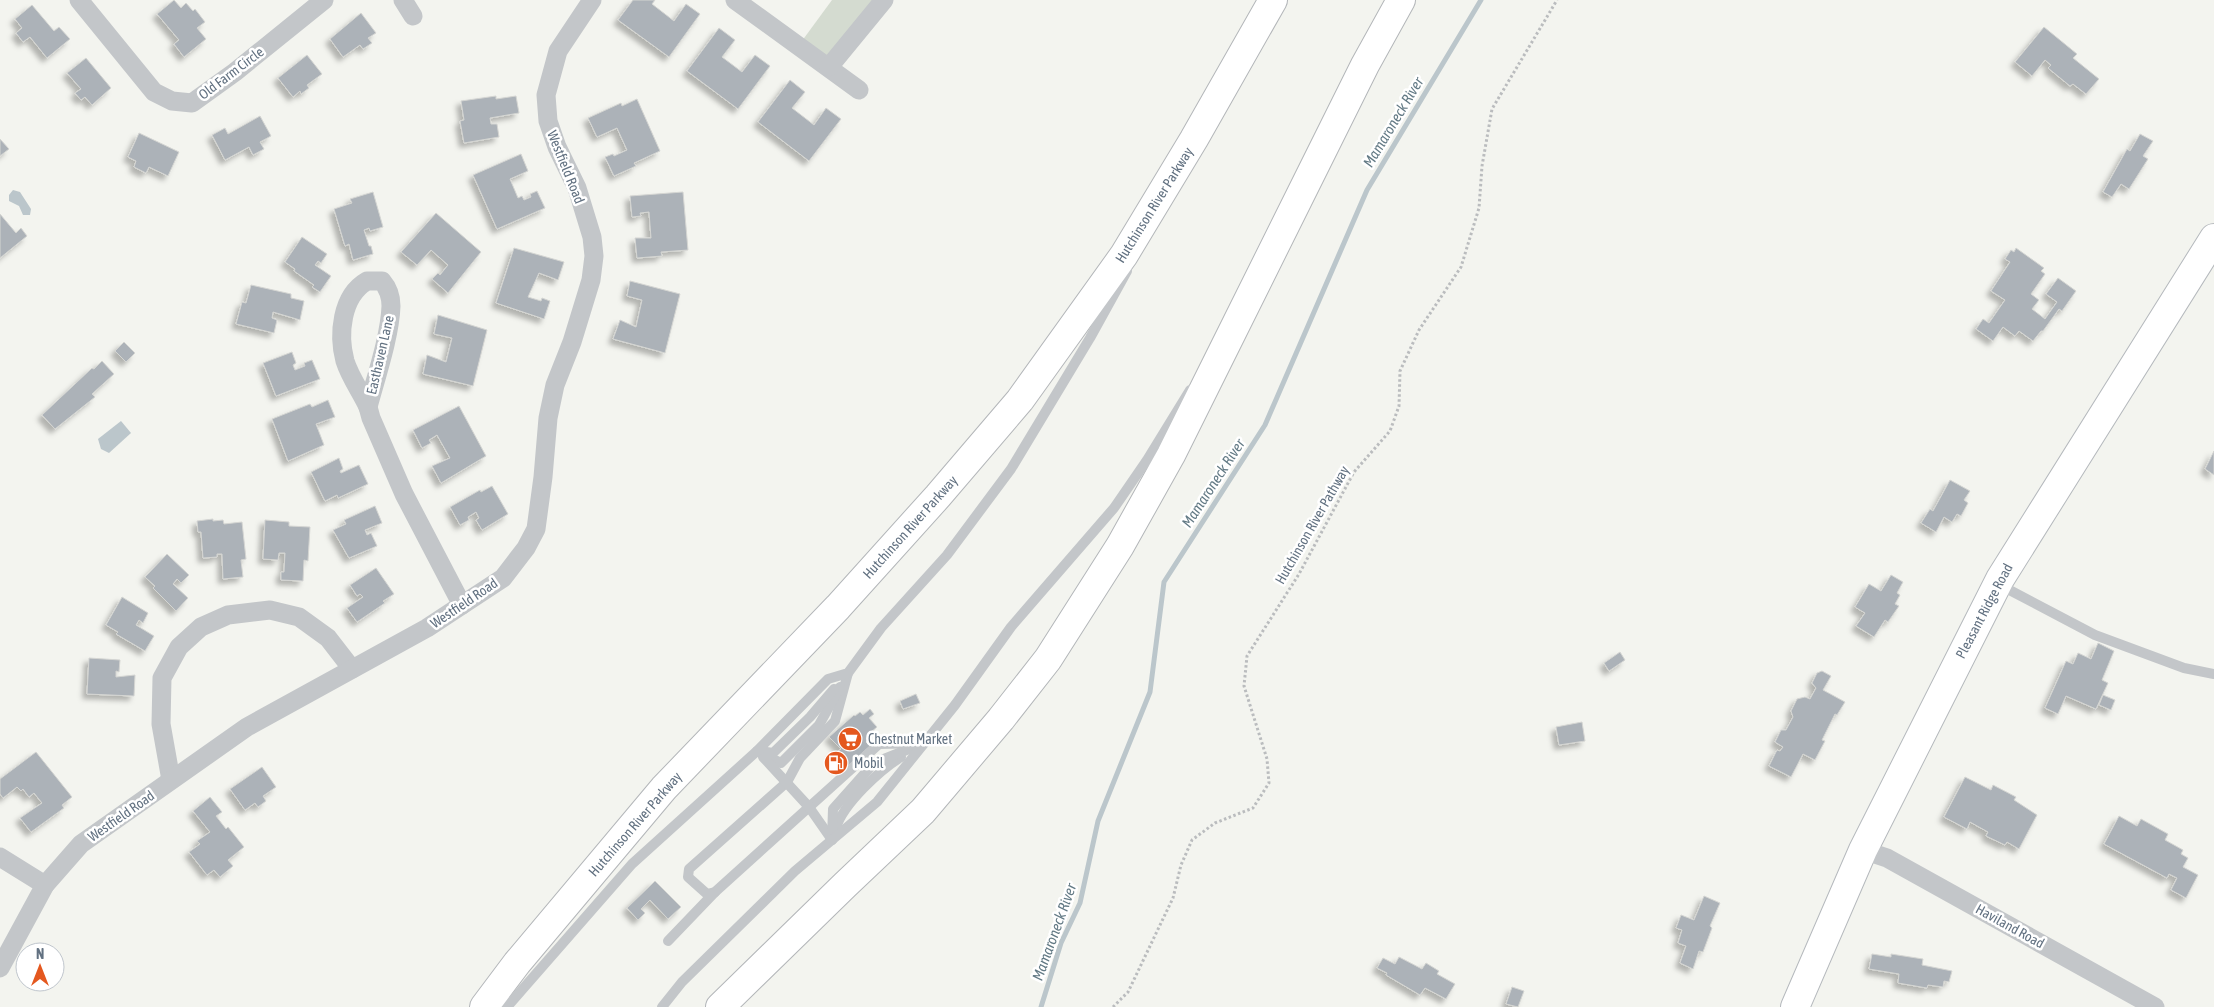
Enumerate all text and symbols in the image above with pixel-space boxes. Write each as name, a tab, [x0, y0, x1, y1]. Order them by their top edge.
street label: Old Farm Circle	[195, 43, 267, 103]
water label: Mamaroneck River	[1359, 73, 1427, 170]
street label: Westfield Road	[544, 128, 588, 206]
street label: Hutchinson River Parkway	[1112, 144, 1196, 266]
street label: Easthaven Lane	[363, 314, 397, 396]
water label: Mamaroneck River	[1178, 435, 1248, 530]
street label: Hutchinson River Pathway	[1272, 463, 1352, 587]
street label: Hutchinson River Parkway	[860, 472, 961, 582]
street label: Pleasant Ridge Road	[1952, 561, 2016, 661]
street label: Westfield Road	[427, 575, 501, 631]
supermarket icon: Chestnut Market	[837, 726, 863, 752]
place label: Chestnut Market	[868, 731, 952, 747]
fuel station icon: Mobil	[823, 750, 849, 776]
place label: Mobil	[854, 755, 884, 771]
street label: Hutchinson River Parkway	[585, 768, 685, 879]
street label: Westfield Road	[85, 787, 157, 845]
water label: Mamaroneck River	[1029, 881, 1080, 983]
street label: Haviland Road	[1973, 901, 2047, 951]
north arrow	[15, 942, 65, 992]
text: N	[36, 946, 44, 962]

